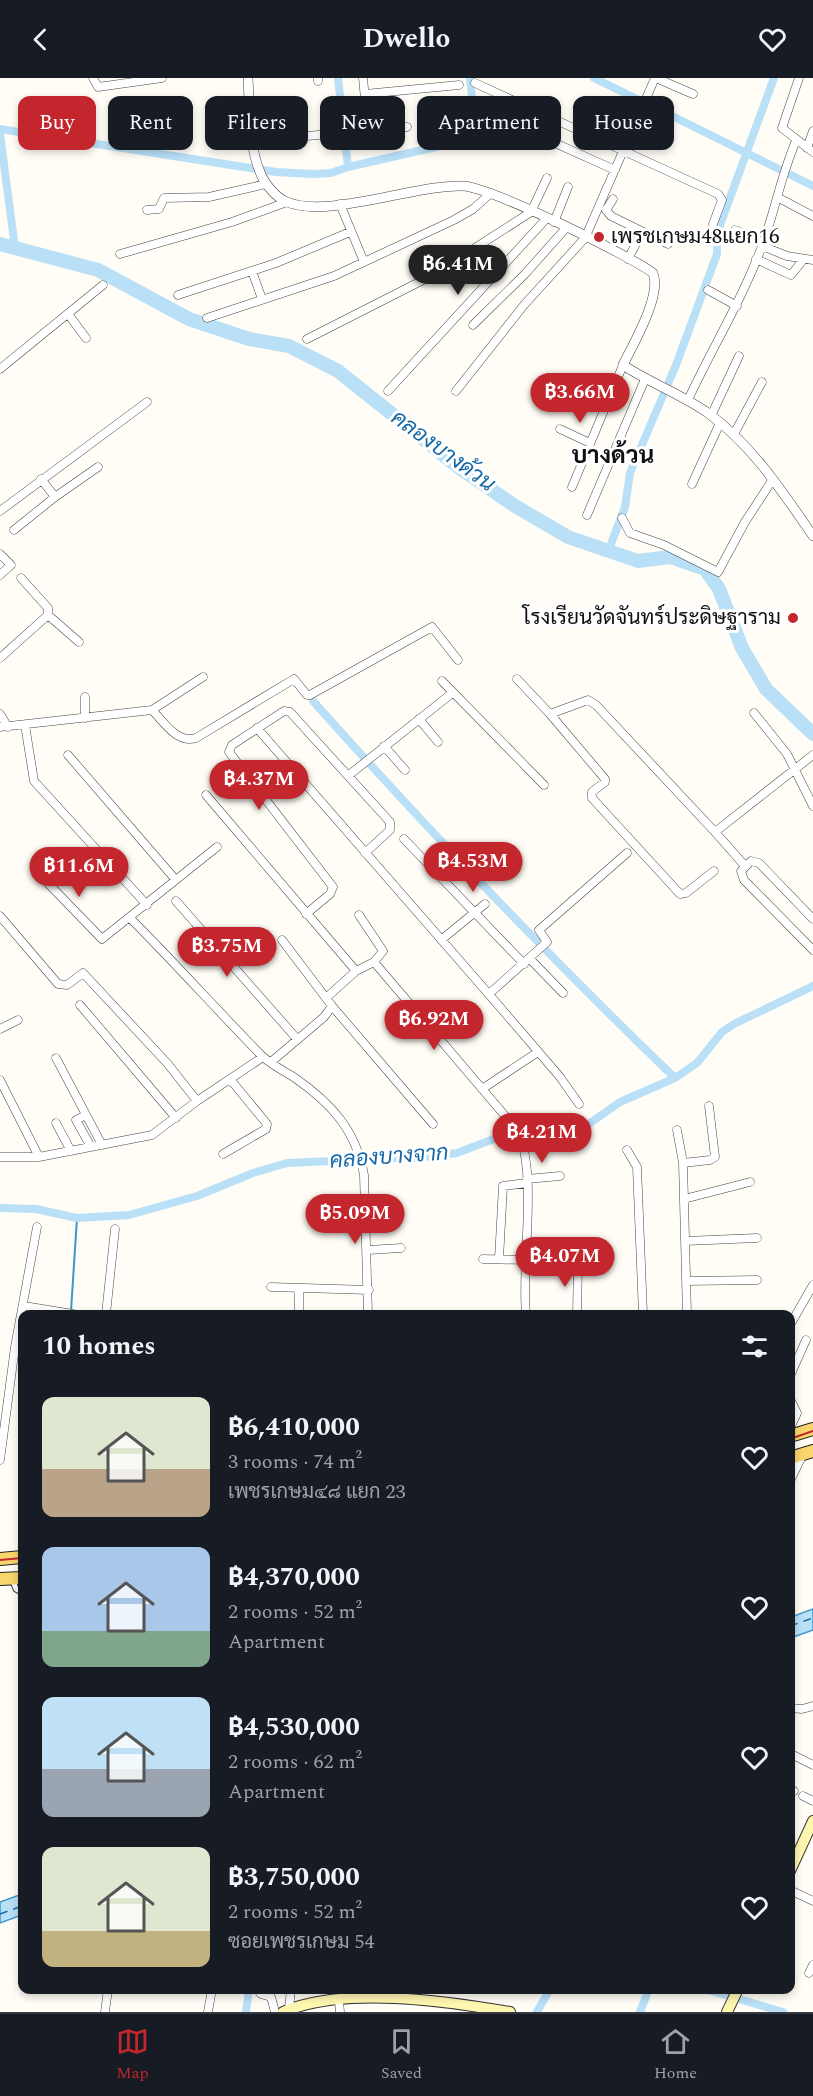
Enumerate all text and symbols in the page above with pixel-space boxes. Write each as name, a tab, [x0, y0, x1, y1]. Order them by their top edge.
text: Dwello	[363, 18, 450, 60]
icon: back	[24, 23, 57, 56]
icon: heart	[756, 23, 789, 56]
chip: Buy	[18, 96, 96, 150]
chip: Rent	[108, 96, 193, 150]
chip: Filters	[205, 96, 308, 150]
chip: New	[320, 96, 405, 150]
chip: Apartment	[417, 96, 561, 150]
chip: House	[573, 96, 674, 150]
place label: เพรชเกษม48แยก16	[611, 221, 780, 253]
marker: เพรชเกษม48แยก16	[592, 230, 606, 244]
pin: ฿6.41M	[409, 245, 507, 296]
text: ฿6.41M	[423, 249, 493, 279]
pin: ฿3.66M	[531, 373, 629, 424]
text: ฿3.66M	[545, 377, 615, 407]
water label: คลองบางด้วน	[384, 402, 502, 500]
district label: บางด้วน	[572, 438, 654, 474]
place label: โรงเรียนวัดจันทร์ประดิษฐาราม	[522, 602, 781, 634]
marker: โรงเรียนวัดจันทร์ประดิษฐาราม	[786, 611, 800, 625]
pin: ฿4.37M	[210, 760, 308, 811]
text: ฿4.37M	[224, 764, 294, 794]
pin: ฿4.53M	[424, 842, 522, 893]
text: ฿4.53M	[438, 846, 508, 876]
pin: ฿11.6M	[30, 847, 128, 898]
text: ฿11.6M	[44, 851, 114, 881]
pin: ฿3.75M	[178, 927, 276, 978]
text: ฿3.75M	[192, 931, 262, 961]
pin: ฿6.92M	[385, 1000, 483, 1051]
text: ฿6.92M	[399, 1004, 469, 1034]
pin: ฿4.21M	[493, 1113, 591, 1164]
text: ฿4.21M	[507, 1117, 577, 1147]
water label: คลองบางจาก	[328, 1136, 450, 1178]
pin: ฿5.09M	[306, 1194, 404, 1245]
text: ฿5.09M	[320, 1198, 390, 1228]
pin: ฿4.07M	[516, 1237, 614, 1288]
text: ฿4.07M	[530, 1241, 600, 1271]
text: 10 homes	[42, 1326, 156, 1366]
icon: filters	[738, 1330, 771, 1363]
text: ฿6,410,000	[228, 1407, 360, 1447]
icon: home	[90, 1421, 162, 1493]
icon: heart	[738, 1441, 771, 1474]
text: 3 rooms · 74 m²	[228, 1447, 362, 1477]
text: เพชรเกษม๔๘ แยก 23	[228, 1477, 406, 1507]
text: ฿4,370,000	[228, 1557, 360, 1597]
icon: home	[90, 1571, 162, 1643]
icon: heart	[738, 1591, 771, 1624]
text: 2 rooms · 52 m²	[228, 1597, 362, 1627]
text: Apartment	[228, 1627, 325, 1657]
text: ฿4,530,000	[228, 1707, 360, 1747]
icon: home	[90, 1721, 162, 1793]
icon: heart	[738, 1741, 771, 1774]
text: 2 rooms · 62 m²	[228, 1747, 362, 1777]
text: Apartment	[228, 1777, 325, 1807]
text: ฿3,750,000	[228, 1857, 360, 1897]
icon: home	[90, 1871, 162, 1943]
icon: heart	[738, 1891, 771, 1924]
text: 2 rooms · 52 m²	[228, 1897, 362, 1927]
text: ซอยเพชรเกษม 54	[228, 1927, 374, 1957]
tab: Map	[116, 2025, 149, 2085]
tab: Saved	[381, 2025, 422, 2085]
tab: Home	[654, 2025, 697, 2085]

